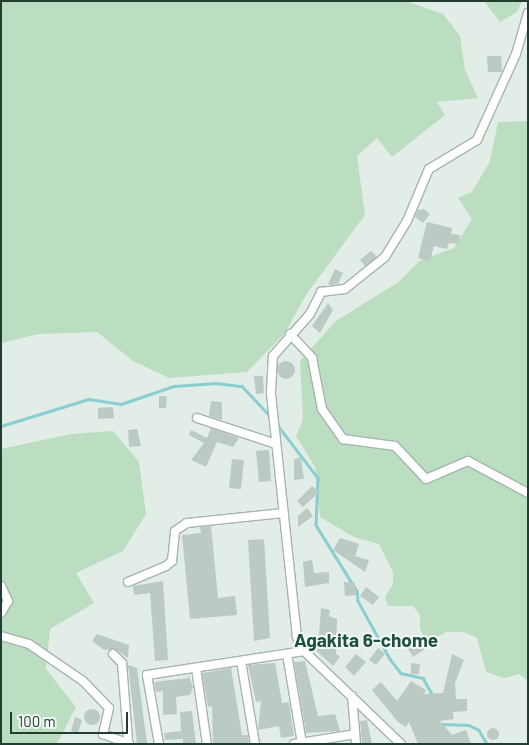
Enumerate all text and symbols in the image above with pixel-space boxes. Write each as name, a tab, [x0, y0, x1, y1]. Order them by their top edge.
district label: Agakita 6-chome	[294, 629, 438, 651]
scale bar	[12, 702, 130, 734]
text: 100 m	[18, 712, 56, 730]

